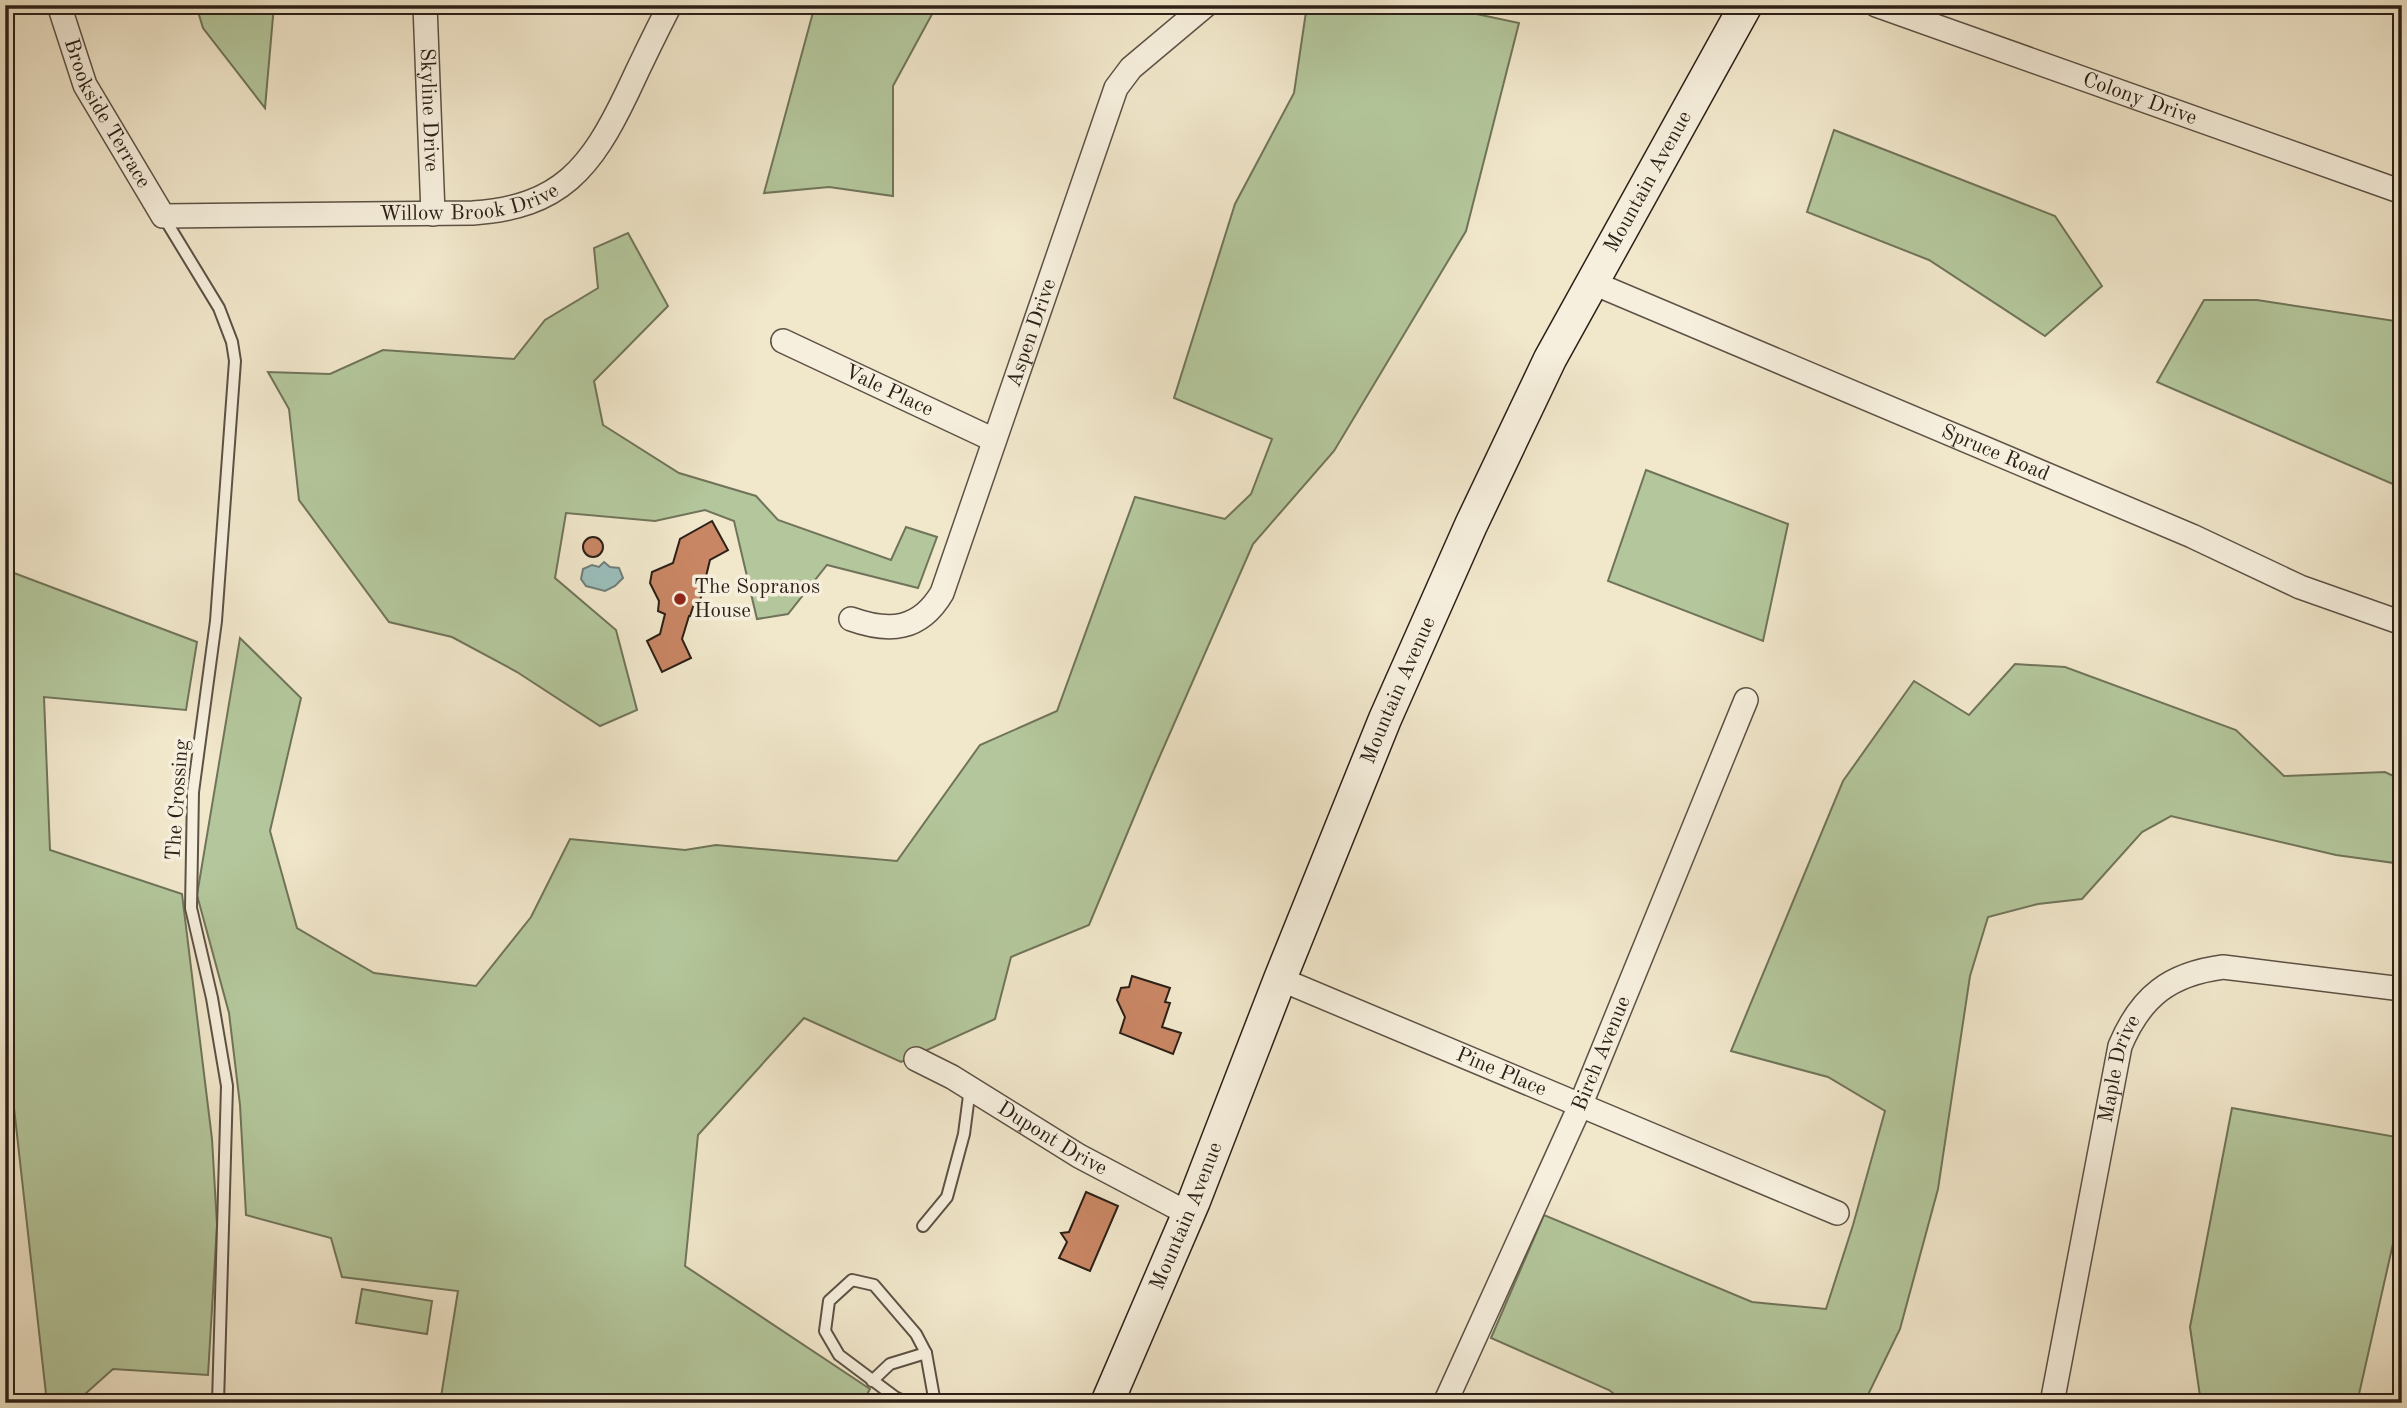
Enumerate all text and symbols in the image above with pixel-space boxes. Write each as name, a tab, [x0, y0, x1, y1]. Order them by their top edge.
street label: Brookside Terrace	[60, 36, 154, 192]
street label: Skyline Drive	[416, 48, 442, 172]
street label: Colony Drive	[2080, 69, 2200, 129]
street label: Mountain Avenue	[1601, 108, 1696, 256]
street label: Willow Brook Drive	[379, 180, 562, 224]
street label: Aspen Drive	[1003, 276, 1060, 390]
street label: Vale Place	[841, 361, 937, 420]
street label: Spruce Road	[1938, 421, 2053, 485]
place label: The Sopranos House	[694, 577, 820, 622]
marker: The Sopranos House	[672, 591, 688, 607]
street label: Mountain Avenue	[1358, 614, 1439, 767]
street label: The Crossing	[163, 738, 193, 861]
street label: Birch Avenue	[1569, 993, 1634, 1114]
street label: Maple Drive	[2095, 1011, 2144, 1124]
street label: Pine Place	[1453, 1044, 1550, 1100]
street label: Dupont Drive	[994, 1098, 1111, 1179]
street label: Mountain Avenue	[1146, 1139, 1226, 1293]

